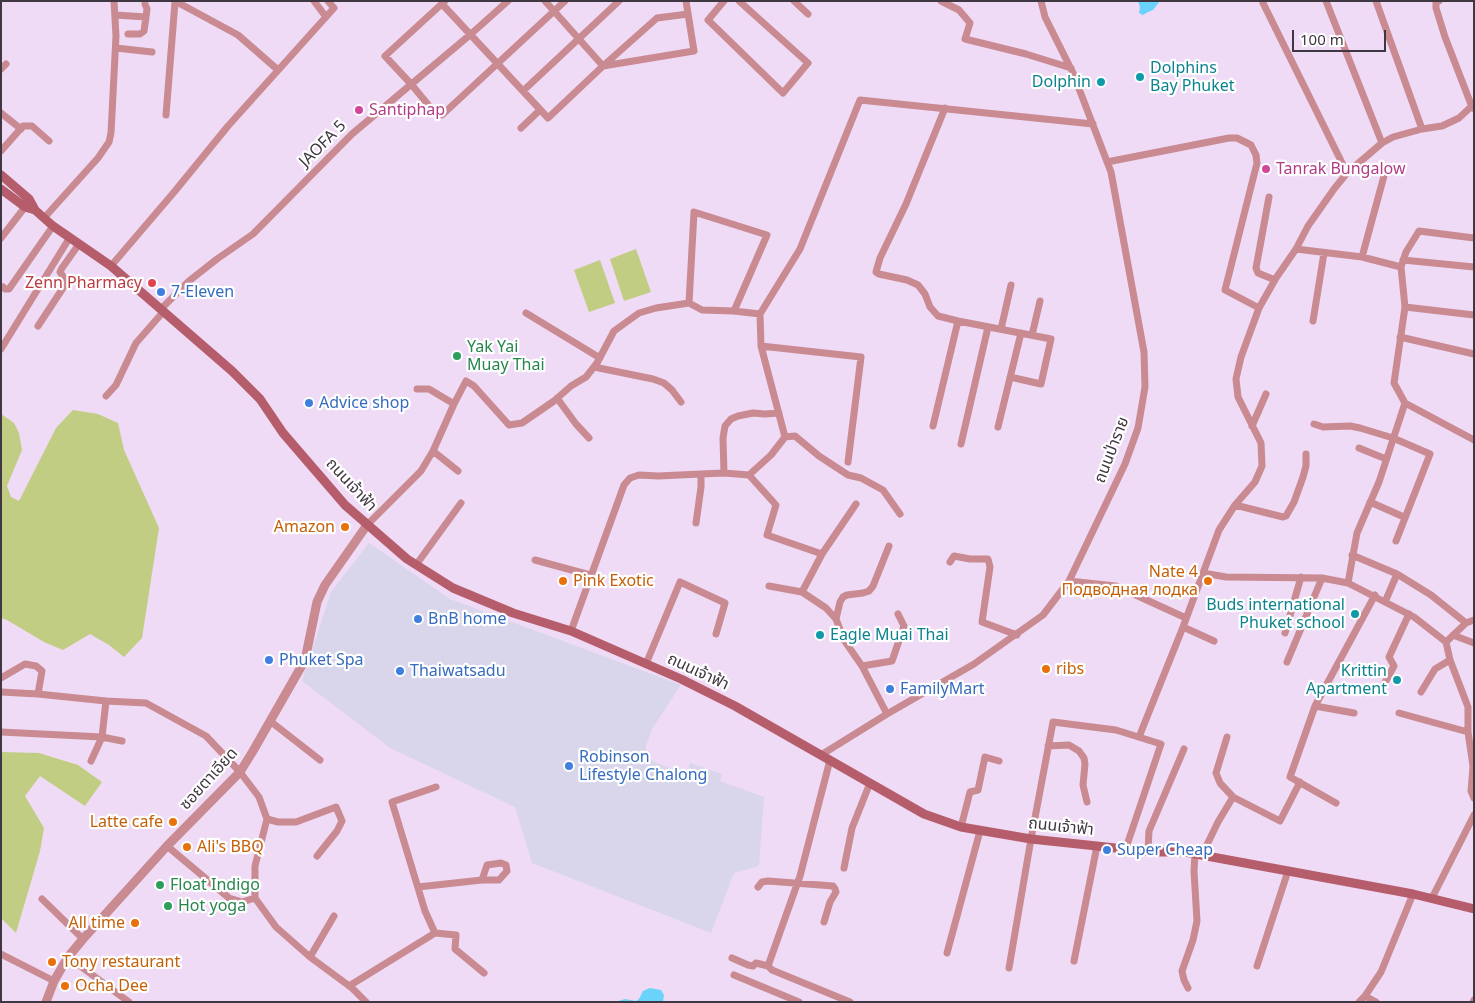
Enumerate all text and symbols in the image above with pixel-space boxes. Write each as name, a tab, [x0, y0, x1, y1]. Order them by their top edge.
scale bar	[1295, 20, 1389, 52]
text: 100 m	[1300, 29, 1344, 49]
place label: Dolphins Bay Phuket	[1150, 58, 1234, 96]
marker: Dolphins Bay Phuket	[1134, 71, 1146, 83]
place label: Dolphin	[1032, 72, 1091, 92]
marker: Dolphin	[1095, 76, 1107, 88]
place label: Santiphap	[369, 100, 445, 120]
marker: Santiphap	[353, 104, 365, 116]
street label: JAOFA 5	[296, 117, 350, 171]
place label: Tanrak Bungalow	[1276, 159, 1406, 179]
marker: Tanrak Bungalow	[1260, 163, 1272, 175]
place label: Zenn Pharmacy	[25, 273, 142, 293]
marker: Zenn Pharmacy	[146, 277, 158, 289]
place label: 7-Eleven	[171, 282, 234, 302]
marker: 7-Eleven	[155, 286, 167, 298]
place label: Yak Yai Muay Thai	[467, 337, 545, 375]
marker: Yak Yai Muay Thai	[451, 350, 463, 362]
place label: Advice shop	[319, 393, 409, 413]
marker: Advice shop	[303, 397, 315, 409]
street label: ถนนป่าราย	[1091, 414, 1133, 486]
street label: ถนนเจ้าฟ้า	[322, 454, 380, 516]
place label: Amazon	[274, 517, 335, 537]
marker: Amazon	[339, 521, 351, 533]
place label: Nate 4 Подводная лодка	[1062, 562, 1198, 600]
place label: Pink Exotic	[573, 571, 654, 591]
marker: Pink Exotic	[557, 575, 569, 587]
marker: Nate 4 Подводная лодка	[1202, 575, 1214, 587]
place label: Buds international Phuket school	[1206, 595, 1345, 633]
marker: Buds international Phuket school	[1349, 608, 1361, 620]
place label: BnB home	[428, 609, 506, 629]
marker: BnB home	[412, 613, 424, 625]
place label: Eagle Muai Thai	[830, 625, 949, 645]
marker: Eagle Muai Thai	[814, 629, 826, 641]
street label: ถนนเจ้าฟ้า	[664, 649, 732, 695]
place label: Phuket Spa	[279, 650, 364, 670]
marker: Phuket Spa	[263, 654, 275, 666]
place label: ribs	[1056, 659, 1084, 679]
place label: Thaiwatsadu	[410, 661, 506, 681]
place label: Krittin Apartment	[1306, 661, 1387, 699]
marker: ribs	[1040, 663, 1052, 675]
marker: Thaiwatsadu	[394, 665, 406, 677]
marker: Krittin Apartment	[1391, 674, 1403, 686]
place label: FamilyMart	[900, 679, 985, 699]
marker: FamilyMart	[884, 683, 896, 695]
street label: ซอยตาเอียด	[176, 744, 242, 814]
place label: Robinson Lifestyle Chalong	[579, 747, 707, 785]
marker: Robinson Lifestyle Chalong	[563, 760, 575, 772]
place label: Latte cafe	[90, 812, 163, 832]
street label: ถนนเจ้าฟ้า	[1027, 814, 1095, 840]
marker: Latte cafe	[167, 816, 179, 828]
place label: Ali's BBQ	[197, 837, 264, 857]
place label: Super Cheap	[1117, 840, 1213, 860]
marker: Ali's BBQ	[181, 841, 193, 853]
marker: Super Cheap	[1101, 844, 1113, 856]
place label: Float Indigo	[170, 875, 260, 895]
marker: Float Indigo	[154, 879, 166, 891]
place label: Hot yoga	[178, 896, 246, 916]
marker: Hot yoga	[162, 900, 174, 912]
place label: All time	[68, 913, 125, 933]
marker: All time	[129, 917, 141, 929]
place label: Tony restaurant	[62, 952, 180, 972]
marker: Tony restaurant	[46, 956, 58, 968]
place label: Ocha Dee	[75, 976, 148, 996]
marker: Ocha Dee	[59, 980, 71, 992]

